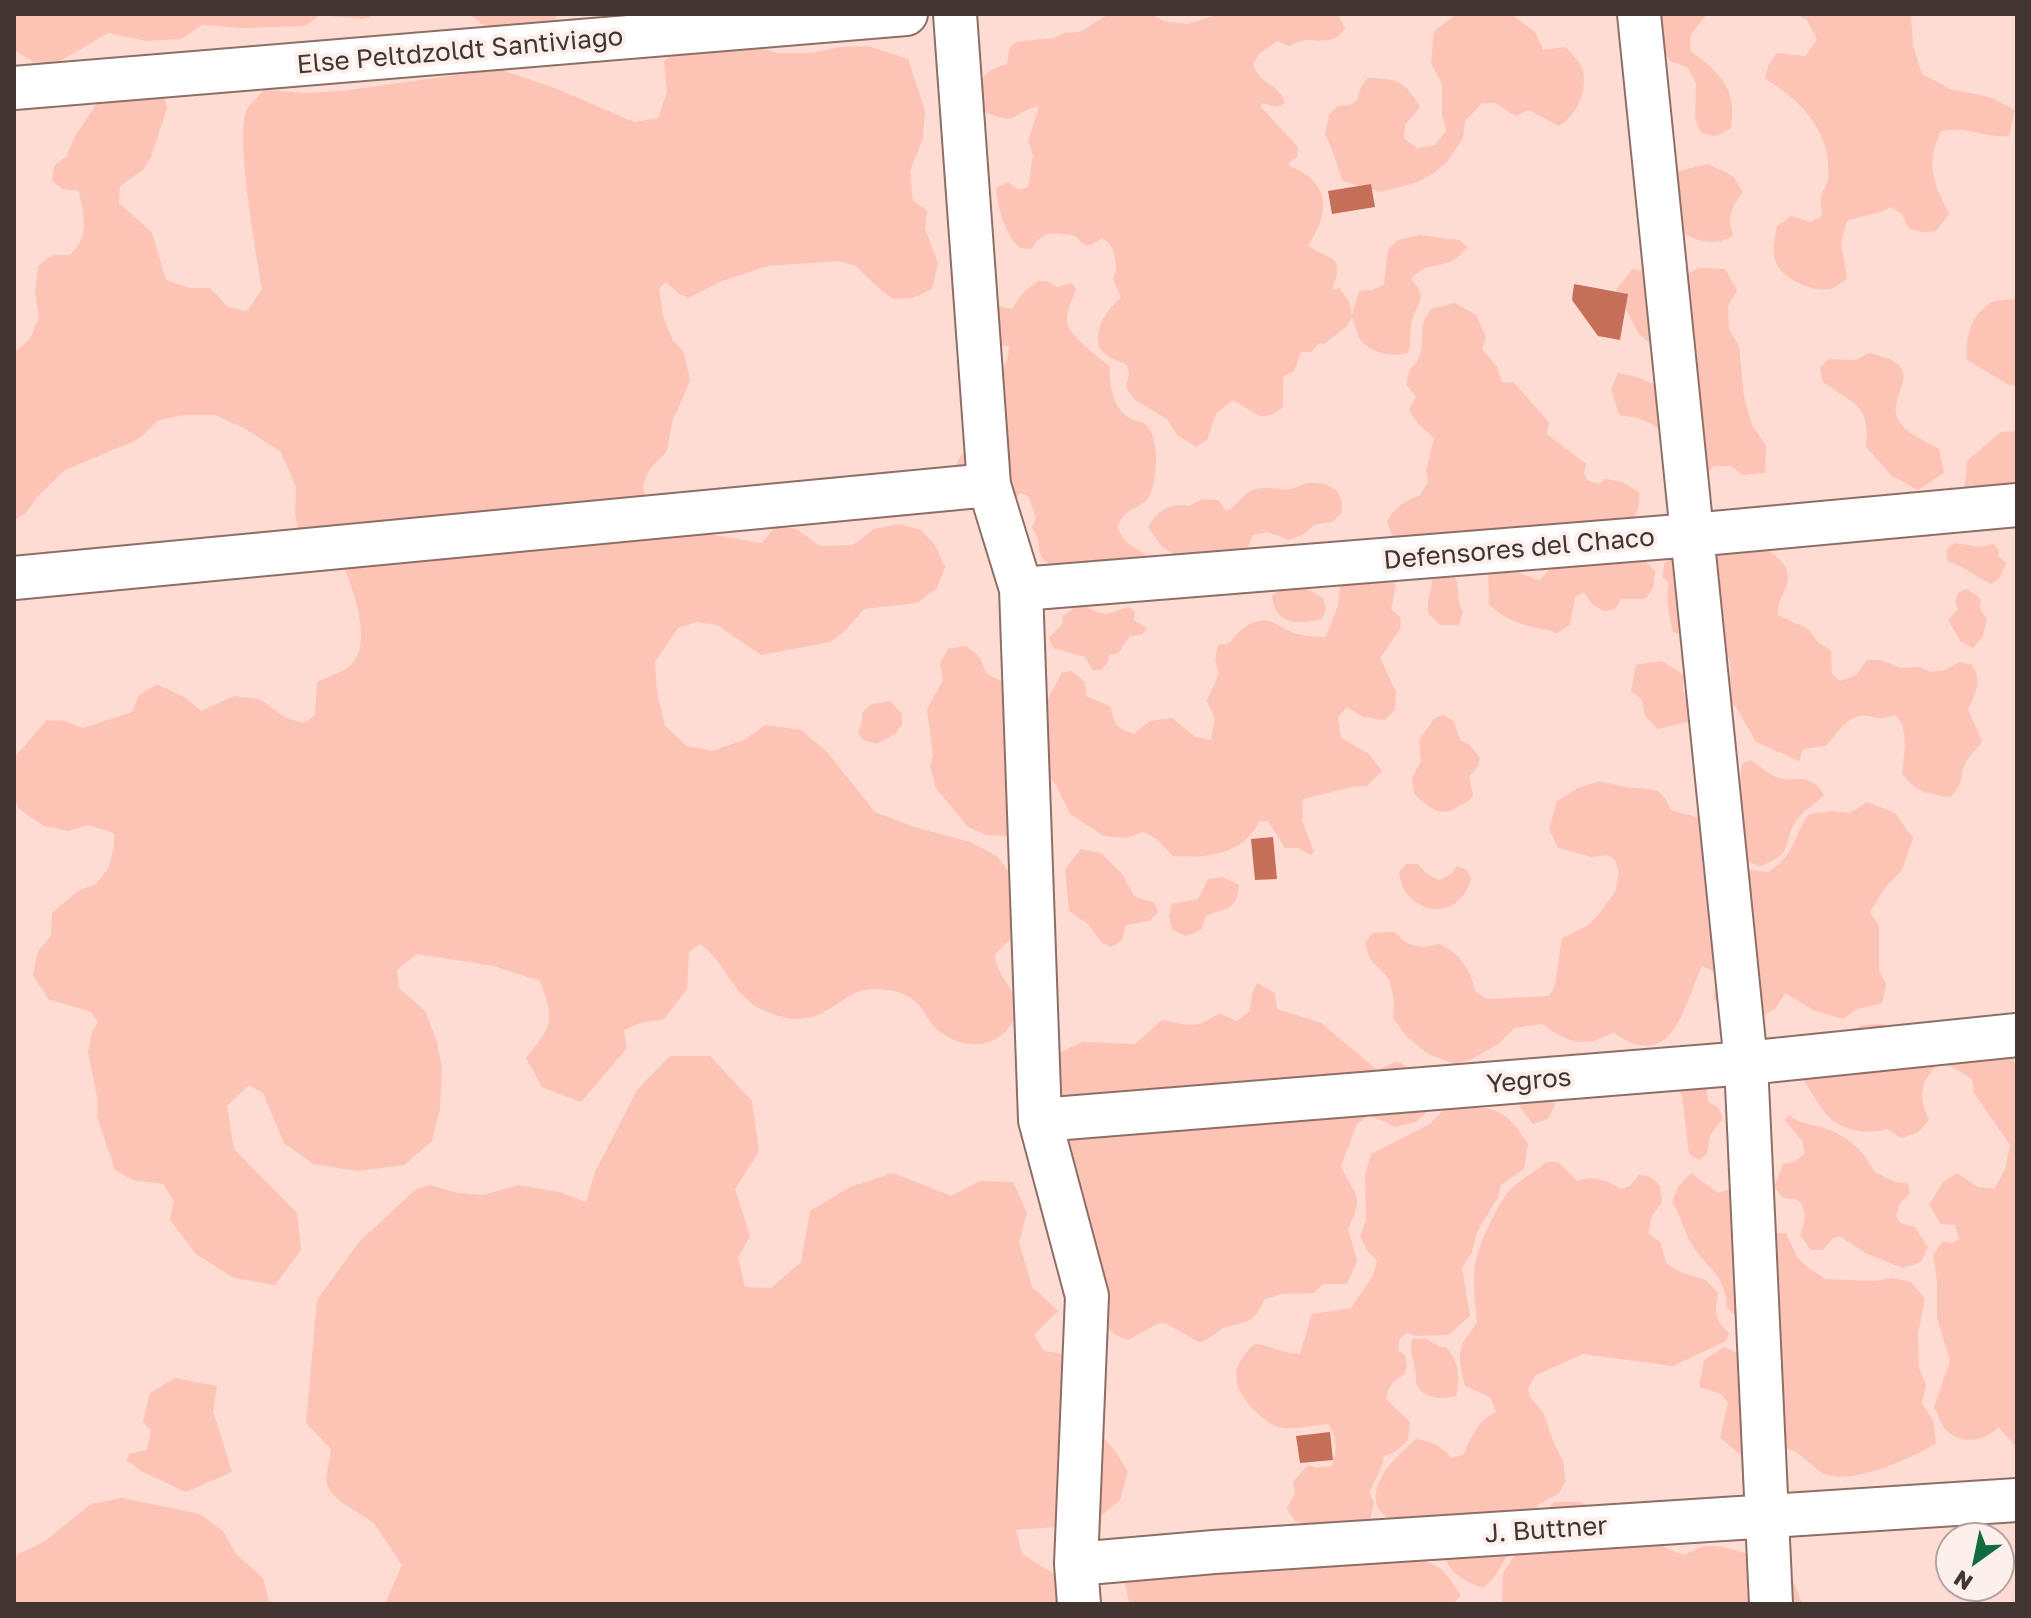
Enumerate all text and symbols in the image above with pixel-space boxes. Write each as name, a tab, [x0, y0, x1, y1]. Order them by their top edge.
street label: Else Peltdzoldt Santiviago	[295, 21, 625, 81]
street label: Defensores del Chaco	[1382, 522, 1656, 576]
street label: Yegros	[1485, 1062, 1573, 1100]
street label: J. Buttner	[1484, 1510, 1608, 1550]
north arrow	[1935, 1522, 2015, 1602]
text: N	[1948, 1565, 1977, 1597]

